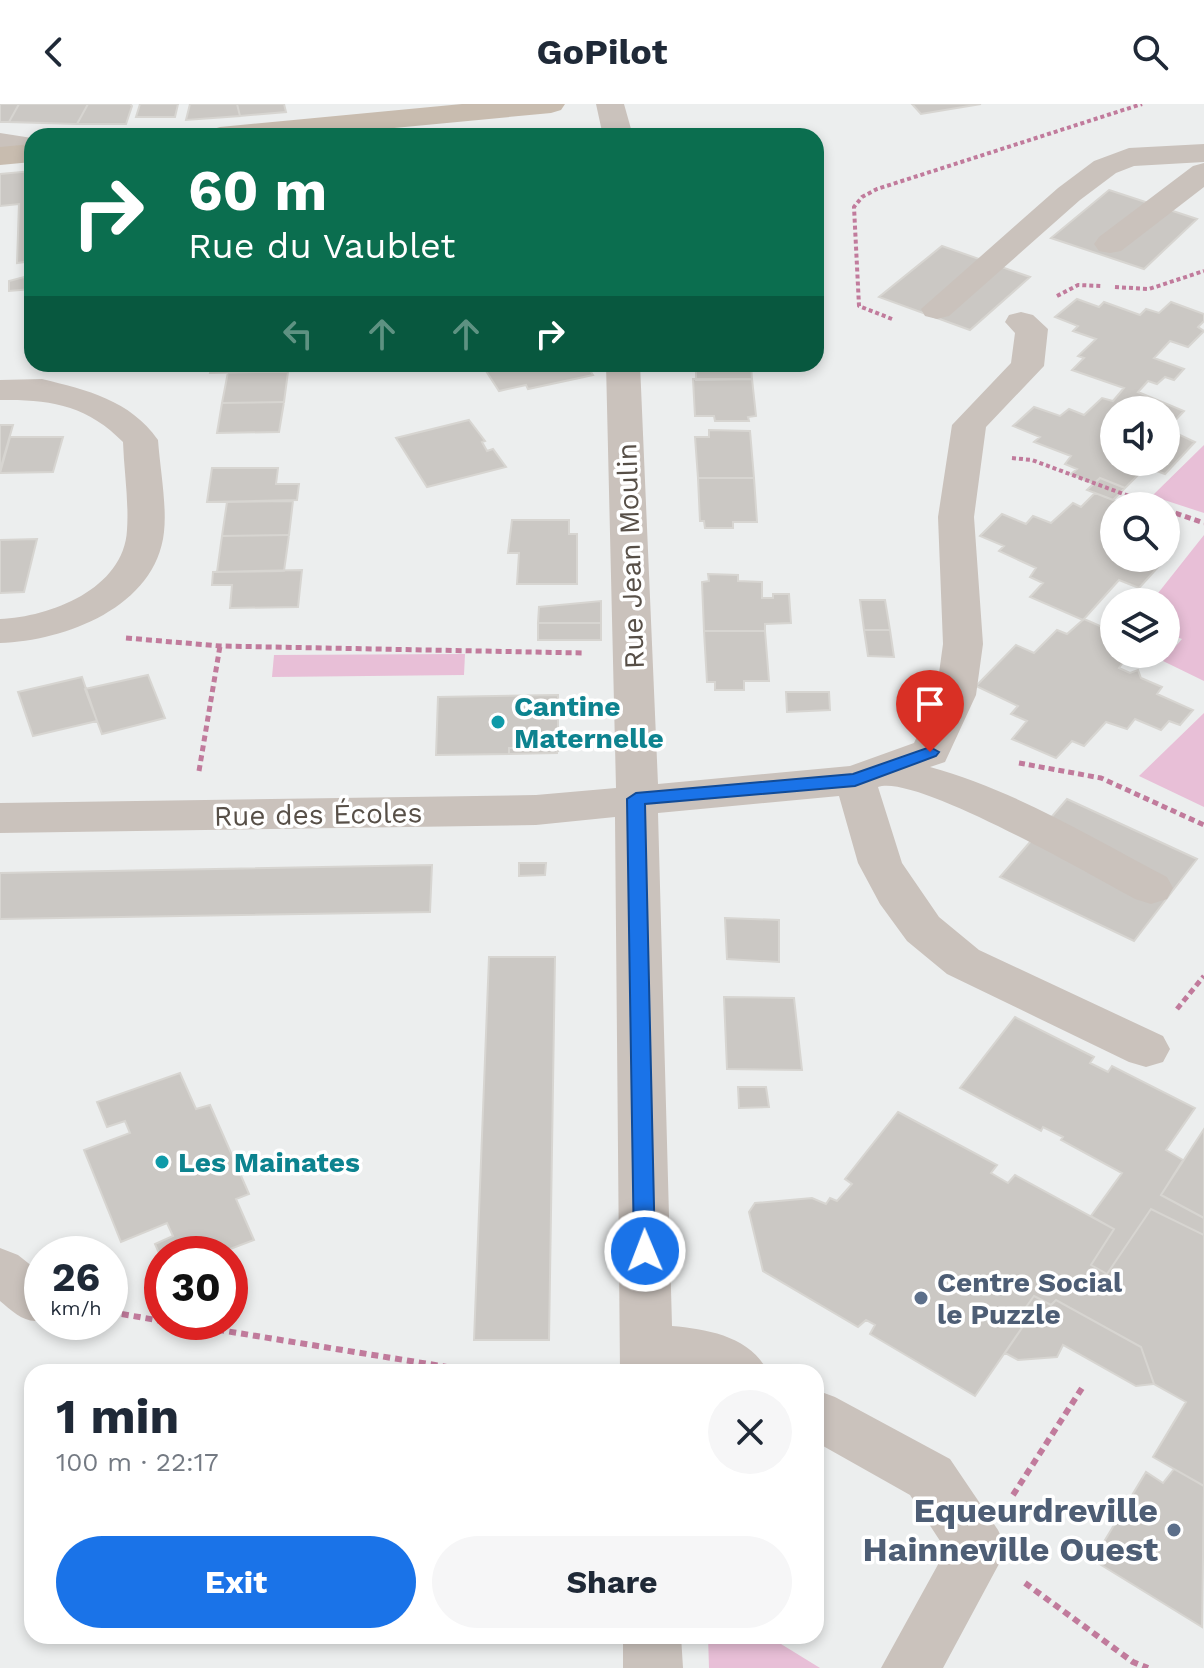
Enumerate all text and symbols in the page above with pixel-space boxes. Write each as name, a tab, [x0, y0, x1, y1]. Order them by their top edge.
icon: back	[32, 30, 76, 74]
icon: search	[1128, 30, 1172, 74]
text: GoPilot	[537, 31, 667, 73]
text: 60 m	[188, 158, 327, 224]
icon: right	[56, 160, 160, 264]
text: Rue du Vaublet	[188, 225, 455, 267]
icon: left	[276, 312, 320, 356]
icon: ahead	[360, 312, 404, 356]
icon: ahead	[444, 312, 488, 356]
icon: right	[528, 312, 572, 356]
map controls	[1100, 396, 1180, 668]
button: sound	[1100, 396, 1180, 476]
street label: Rue Jean Moulin	[610, 442, 651, 670]
button: search	[1100, 492, 1180, 572]
button: layers	[1100, 588, 1180, 668]
pin	[896, 670, 964, 752]
icon: arrive	[908, 682, 952, 726]
place label: Cantine Maternelle	[514, 690, 664, 755]
marker: Cantine Maternelle	[489, 713, 507, 731]
street label: Rue des Écoles	[213, 796, 423, 833]
place label: Les Mainates	[178, 1146, 360, 1179]
marker: Les Mainates	[153, 1153, 171, 1171]
position arrow	[603, 1209, 687, 1293]
speed limit sign: 30	[144, 1236, 248, 1340]
text: 26	[52, 1254, 100, 1301]
place label: Centre Social le Puzzle	[937, 1266, 1123, 1331]
marker: Centre Social le Puzzle	[912, 1289, 930, 1307]
text: km/h	[50, 1296, 102, 1320]
text: 1 min	[56, 1388, 179, 1445]
button: close	[708, 1390, 792, 1474]
text: 100 m · 22:17	[56, 1447, 218, 1477]
place label: Equeurdreville Hainneville Ouest	[863, 1490, 1158, 1569]
marker: Equeurdreville Hainneville Ouest	[1165, 1521, 1183, 1539]
button: Exit	[56, 1536, 416, 1628]
button: Share	[432, 1536, 792, 1628]

